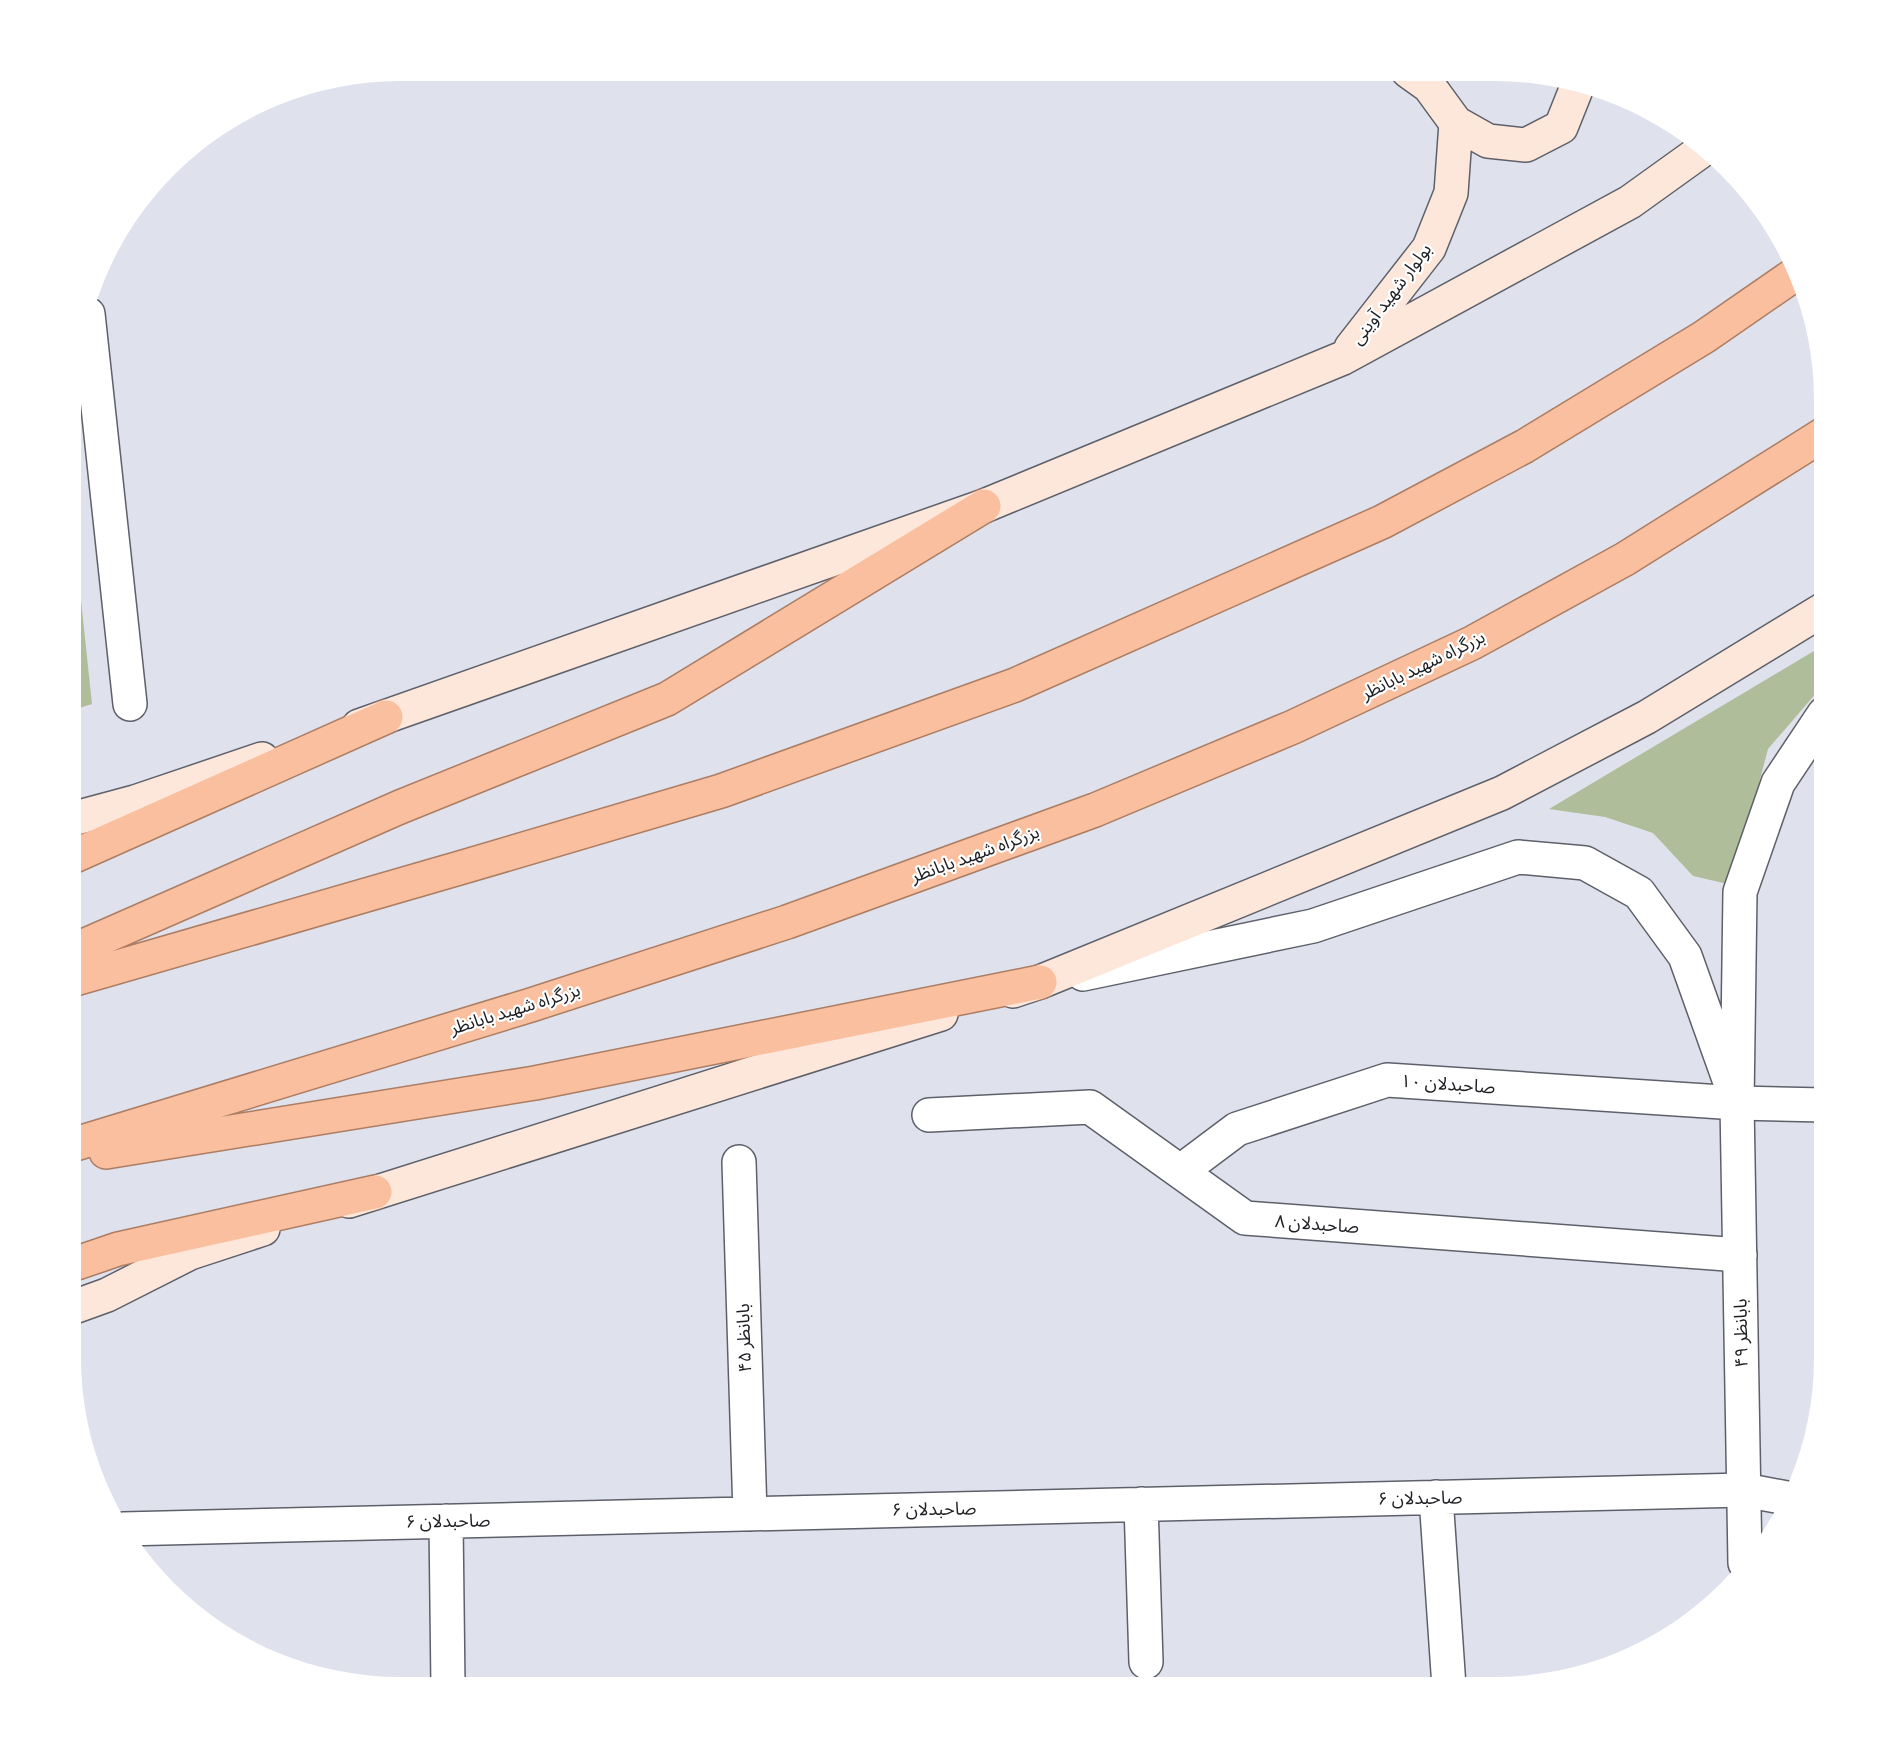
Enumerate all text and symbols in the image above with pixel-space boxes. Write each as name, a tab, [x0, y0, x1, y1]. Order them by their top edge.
street label: بولوار شهید آوینی	[1344, 238, 1436, 349]
street label: بزرگراه شهید بابانظر	[1356, 624, 1489, 705]
street label: بزرگراه شهید بابانظر	[906, 819, 1042, 888]
street label: بزرگراه شهید بابانظر	[446, 977, 583, 1040]
street label: صاحبدلان ۱۰	[1400, 1068, 1496, 1098]
street label: صاحبدلان ۸	[1274, 1208, 1360, 1238]
street label: بابانظر ۴۹	[1727, 1298, 1753, 1368]
street label: بابانظر ۴۵	[730, 1303, 756, 1373]
street label: صاحبدلان ۶	[1378, 1484, 1462, 1510]
street label: صاحبدلان ۶	[892, 1495, 976, 1521]
street label: صاحبدلان ۶	[406, 1507, 490, 1533]

